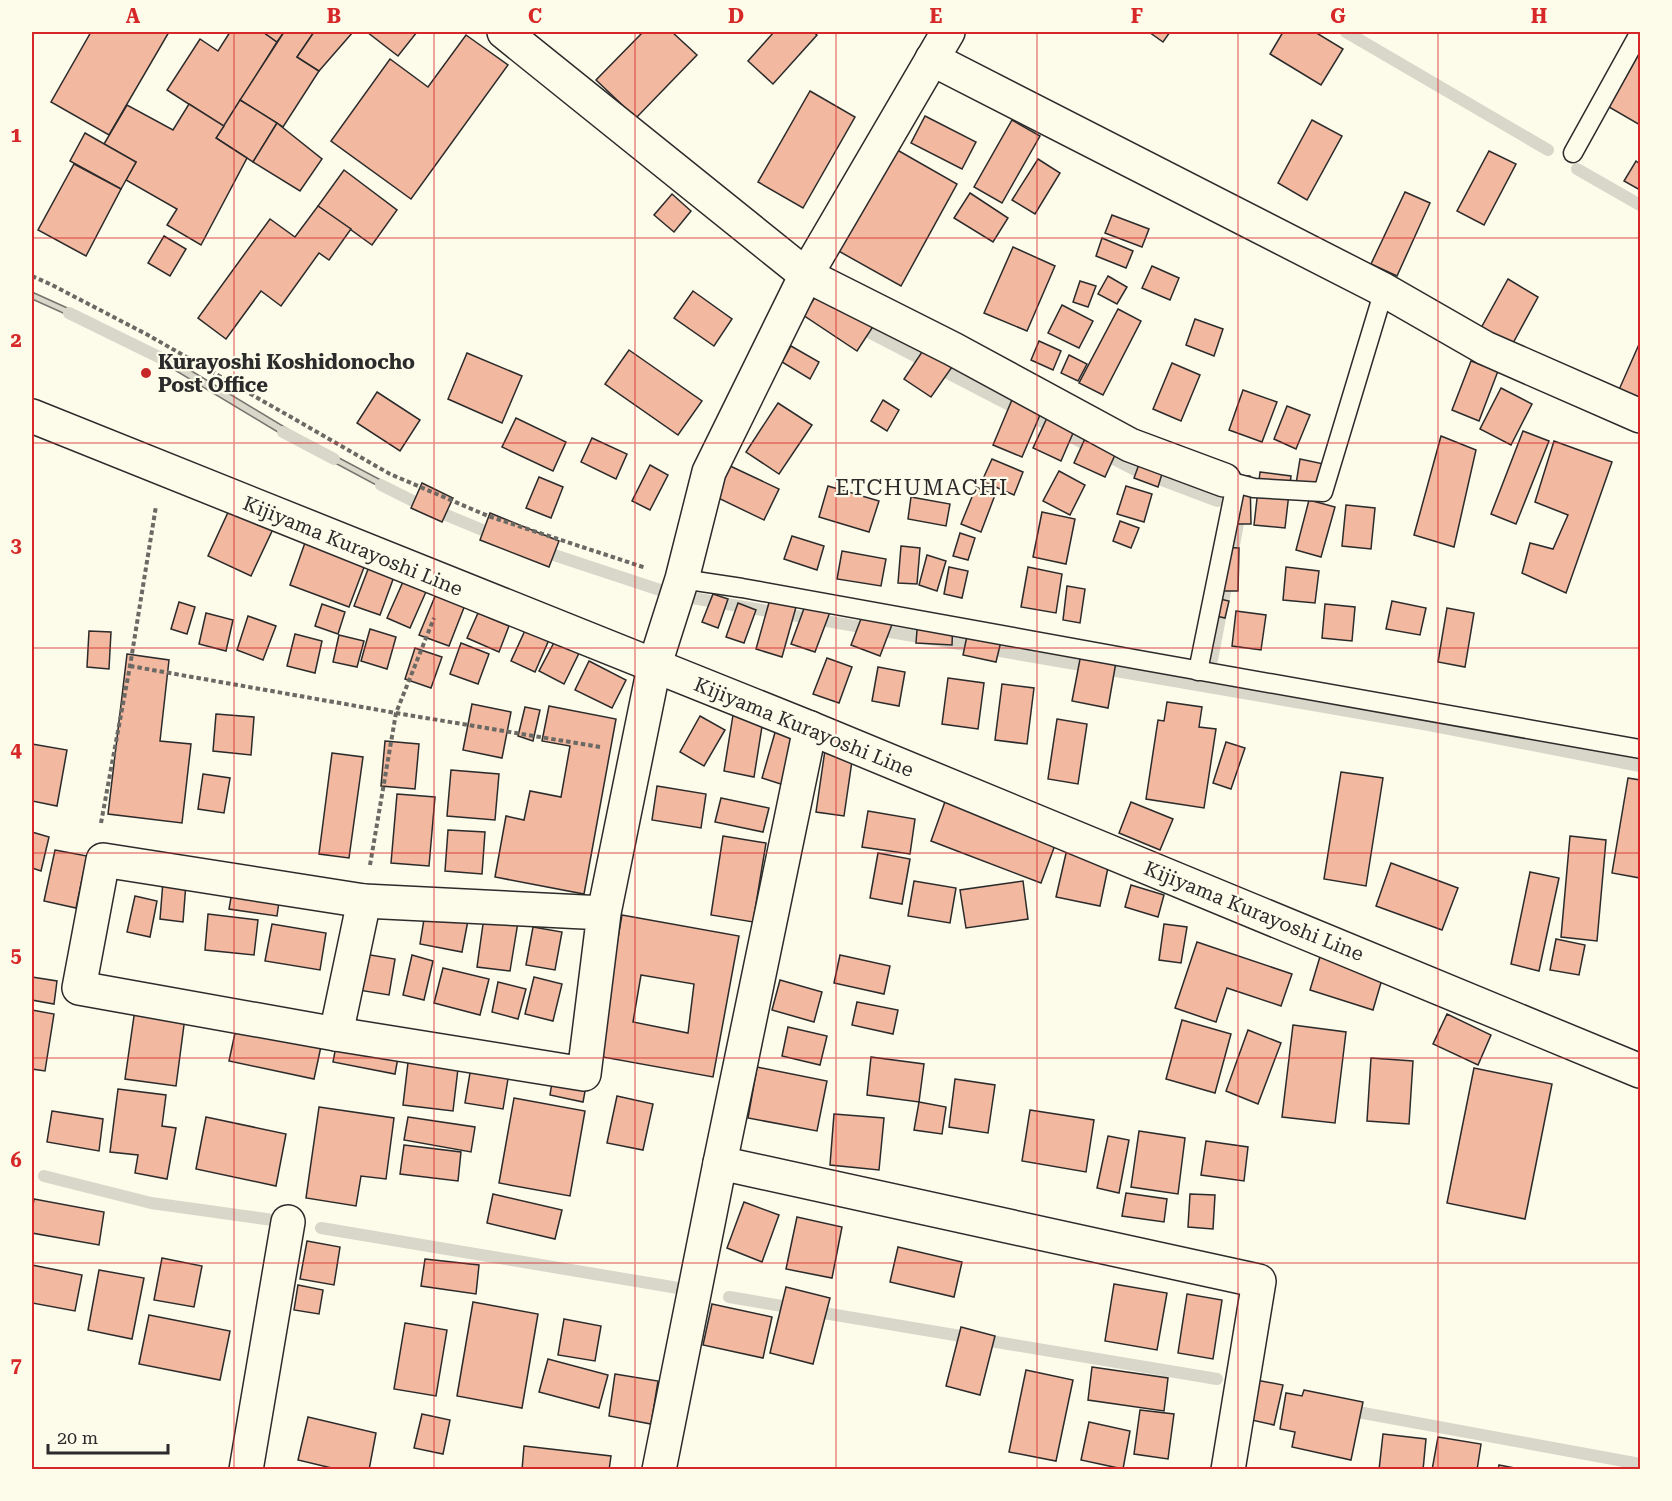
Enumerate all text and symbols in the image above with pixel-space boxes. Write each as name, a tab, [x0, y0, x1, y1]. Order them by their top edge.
text: A	[126, 4, 141, 28]
text: B	[327, 4, 341, 28]
text: C	[528, 4, 542, 28]
text: D	[728, 4, 744, 28]
text: E	[930, 4, 943, 28]
text: F	[1131, 4, 1143, 28]
text: G	[1330, 4, 1346, 28]
text: H	[1531, 4, 1547, 28]
text: 1	[10, 123, 22, 147]
text: 2	[10, 328, 22, 352]
place label: Kurayoshi Koshidonocho Post Office	[158, 350, 415, 397]
marker: Kurayoshi Koshidonocho Post Office	[139, 366, 153, 380]
district label: ETCHUMACHI	[835, 475, 1009, 500]
street label: Kijiyama Kurayoshi Line	[240, 491, 466, 601]
text: 3	[10, 533, 22, 557]
street label: Kijiyama Kurayoshi Line	[691, 672, 917, 782]
text: 4	[10, 738, 22, 762]
street label: Kijiyama Kurayoshi Line	[1141, 856, 1367, 966]
text: 5	[10, 943, 22, 967]
text: 6	[10, 1148, 22, 1172]
text: 7	[10, 1353, 22, 1377]
scale bar	[48, 1417, 168, 1455]
text: 20 m	[57, 1427, 98, 1448]

